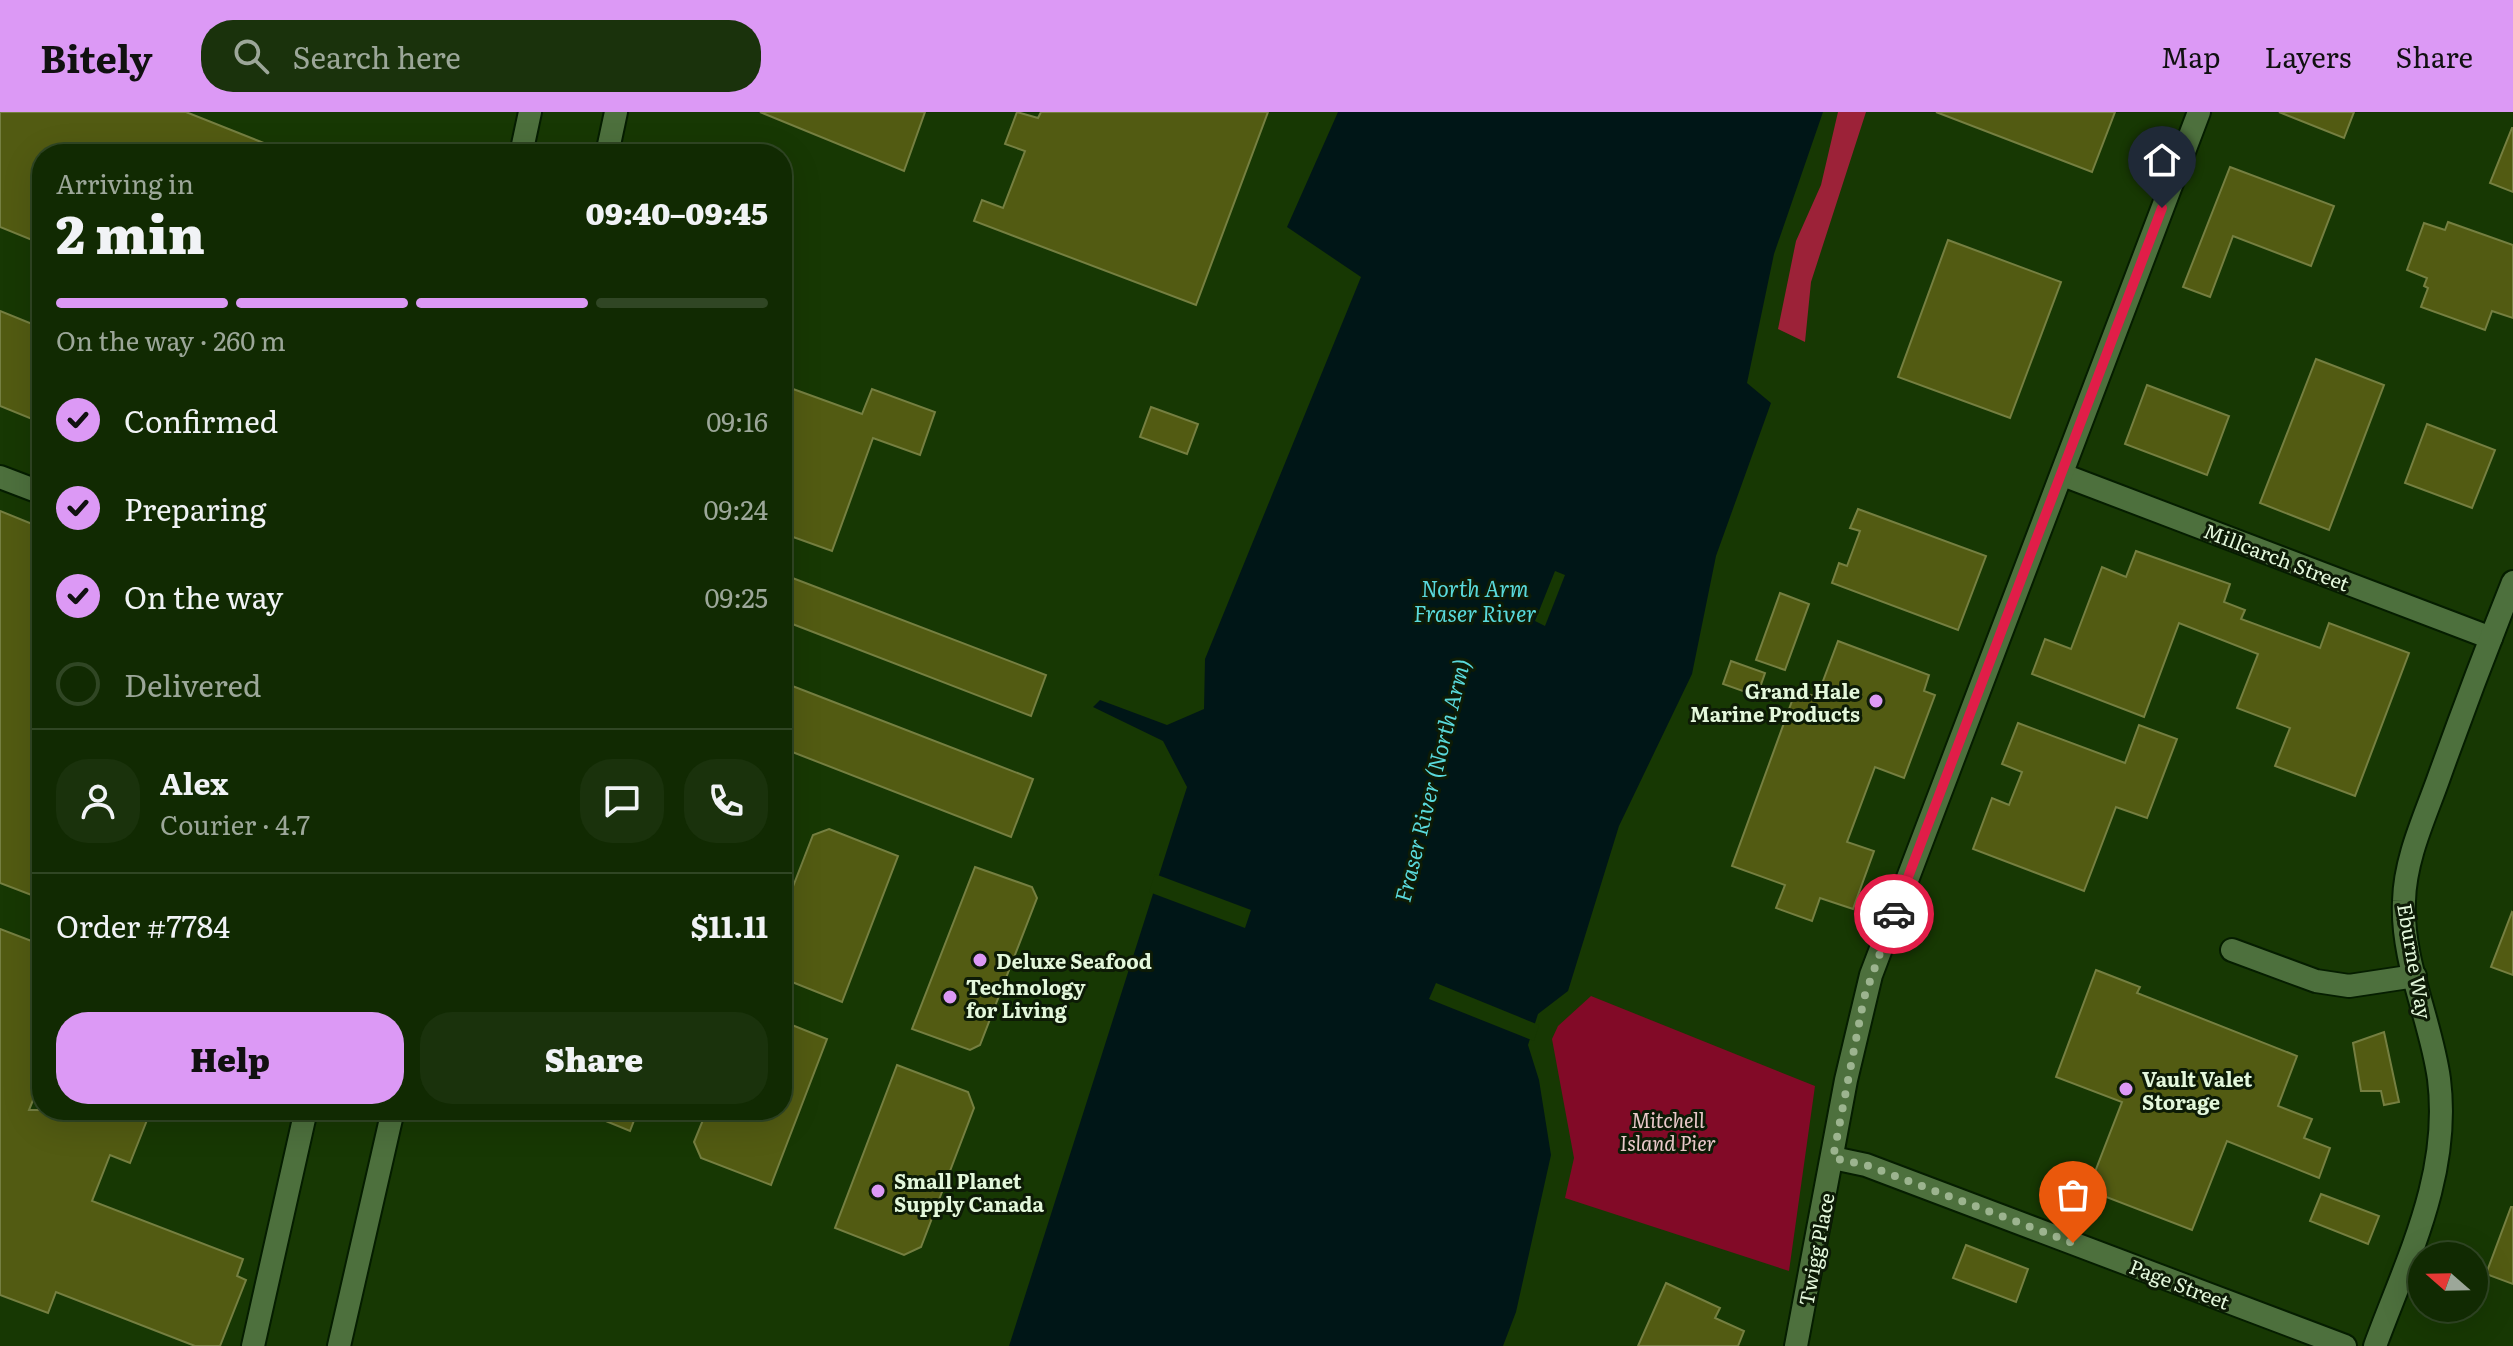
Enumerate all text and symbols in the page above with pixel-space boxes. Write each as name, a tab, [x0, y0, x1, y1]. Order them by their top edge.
search box	[201, 20, 761, 92]
text: Bitely	[40, 28, 153, 85]
icon: search	[229, 34, 273, 78]
text: Search here	[293, 34, 461, 78]
text: Map	[2161, 35, 2220, 77]
text: Layers	[2264, 35, 2351, 77]
text: Share	[2395, 35, 2473, 77]
pin	[2128, 126, 2196, 208]
icon: home	[2140, 138, 2184, 182]
text: Arriving in	[56, 163, 194, 202]
text: 09:40–09:45	[586, 190, 768, 234]
text: 2 min	[56, 193, 205, 270]
text: On the way · 260 m	[56, 320, 286, 359]
icon: check	[56, 398, 100, 442]
text: Confirmed	[124, 398, 278, 442]
text: 09:16	[706, 401, 768, 440]
icon: check	[56, 486, 100, 530]
text: Preparing	[124, 486, 266, 530]
text: 09:24	[703, 489, 768, 528]
street label: Millcarch Street	[2200, 514, 2354, 598]
water label: North Arm Fraser River	[1413, 571, 1537, 629]
icon: check	[56, 574, 100, 618]
text: On the way	[124, 574, 283, 618]
text: 09:25	[705, 577, 768, 616]
water label: Fraser River (North Arm)	[1385, 655, 1477, 905]
text: Delivered	[124, 662, 261, 706]
place label: Grand Hale Marine Products	[1690, 675, 1860, 728]
marker: Grand Hale Marine Products	[1867, 692, 1885, 710]
button: person	[56, 759, 140, 843]
button: chat	[580, 759, 664, 843]
button: phone	[684, 759, 768, 843]
text: Alex	[160, 760, 228, 804]
text: Courier · 4.7	[160, 804, 310, 843]
courier	[1854, 874, 1934, 954]
icon: car	[1872, 892, 1916, 936]
street label: Eburne Way	[2391, 901, 2441, 1022]
text: Order #7784	[56, 903, 230, 947]
text: $11.11	[691, 903, 768, 947]
place label: Deluxe Seafood	[996, 945, 1152, 975]
marker: Deluxe Seafood	[971, 951, 989, 969]
place label: Technology for Living	[966, 971, 1086, 1024]
marker: Technology for Living	[941, 988, 959, 1006]
button: Help	[56, 1012, 404, 1104]
button: Share	[420, 1012, 768, 1104]
place label: Vault Valet Storage	[2142, 1063, 2253, 1116]
marker: Vault Valet Storage	[2117, 1080, 2135, 1098]
park label: Mitchell Island Pier	[1620, 1104, 1716, 1157]
pin	[2039, 1161, 2107, 1243]
place label: Small Planet Supply Canada	[894, 1165, 1044, 1218]
icon: bag	[2051, 1173, 2095, 1217]
marker: Small Planet Supply Canada	[869, 1182, 887, 1200]
street label: Twigg Place	[1789, 1190, 1841, 1308]
north arrow	[2408, 1242, 2488, 1322]
map controls	[2408, 1242, 2488, 1322]
street label: Page Street	[2126, 1250, 2234, 1316]

